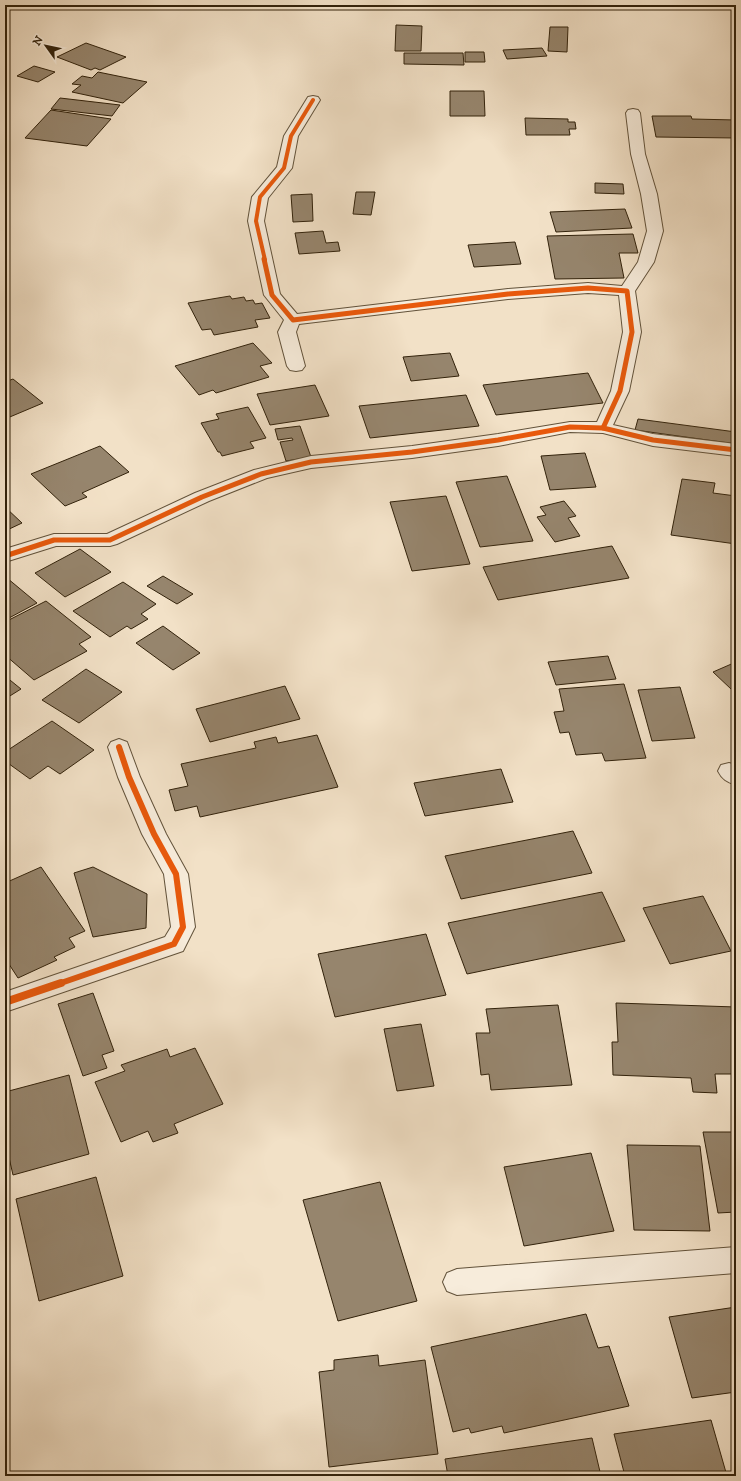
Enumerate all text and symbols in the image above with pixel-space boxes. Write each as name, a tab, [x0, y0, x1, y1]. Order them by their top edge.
north arrow	[26, 26, 66, 66]
text: N	[30, 33, 47, 49]

